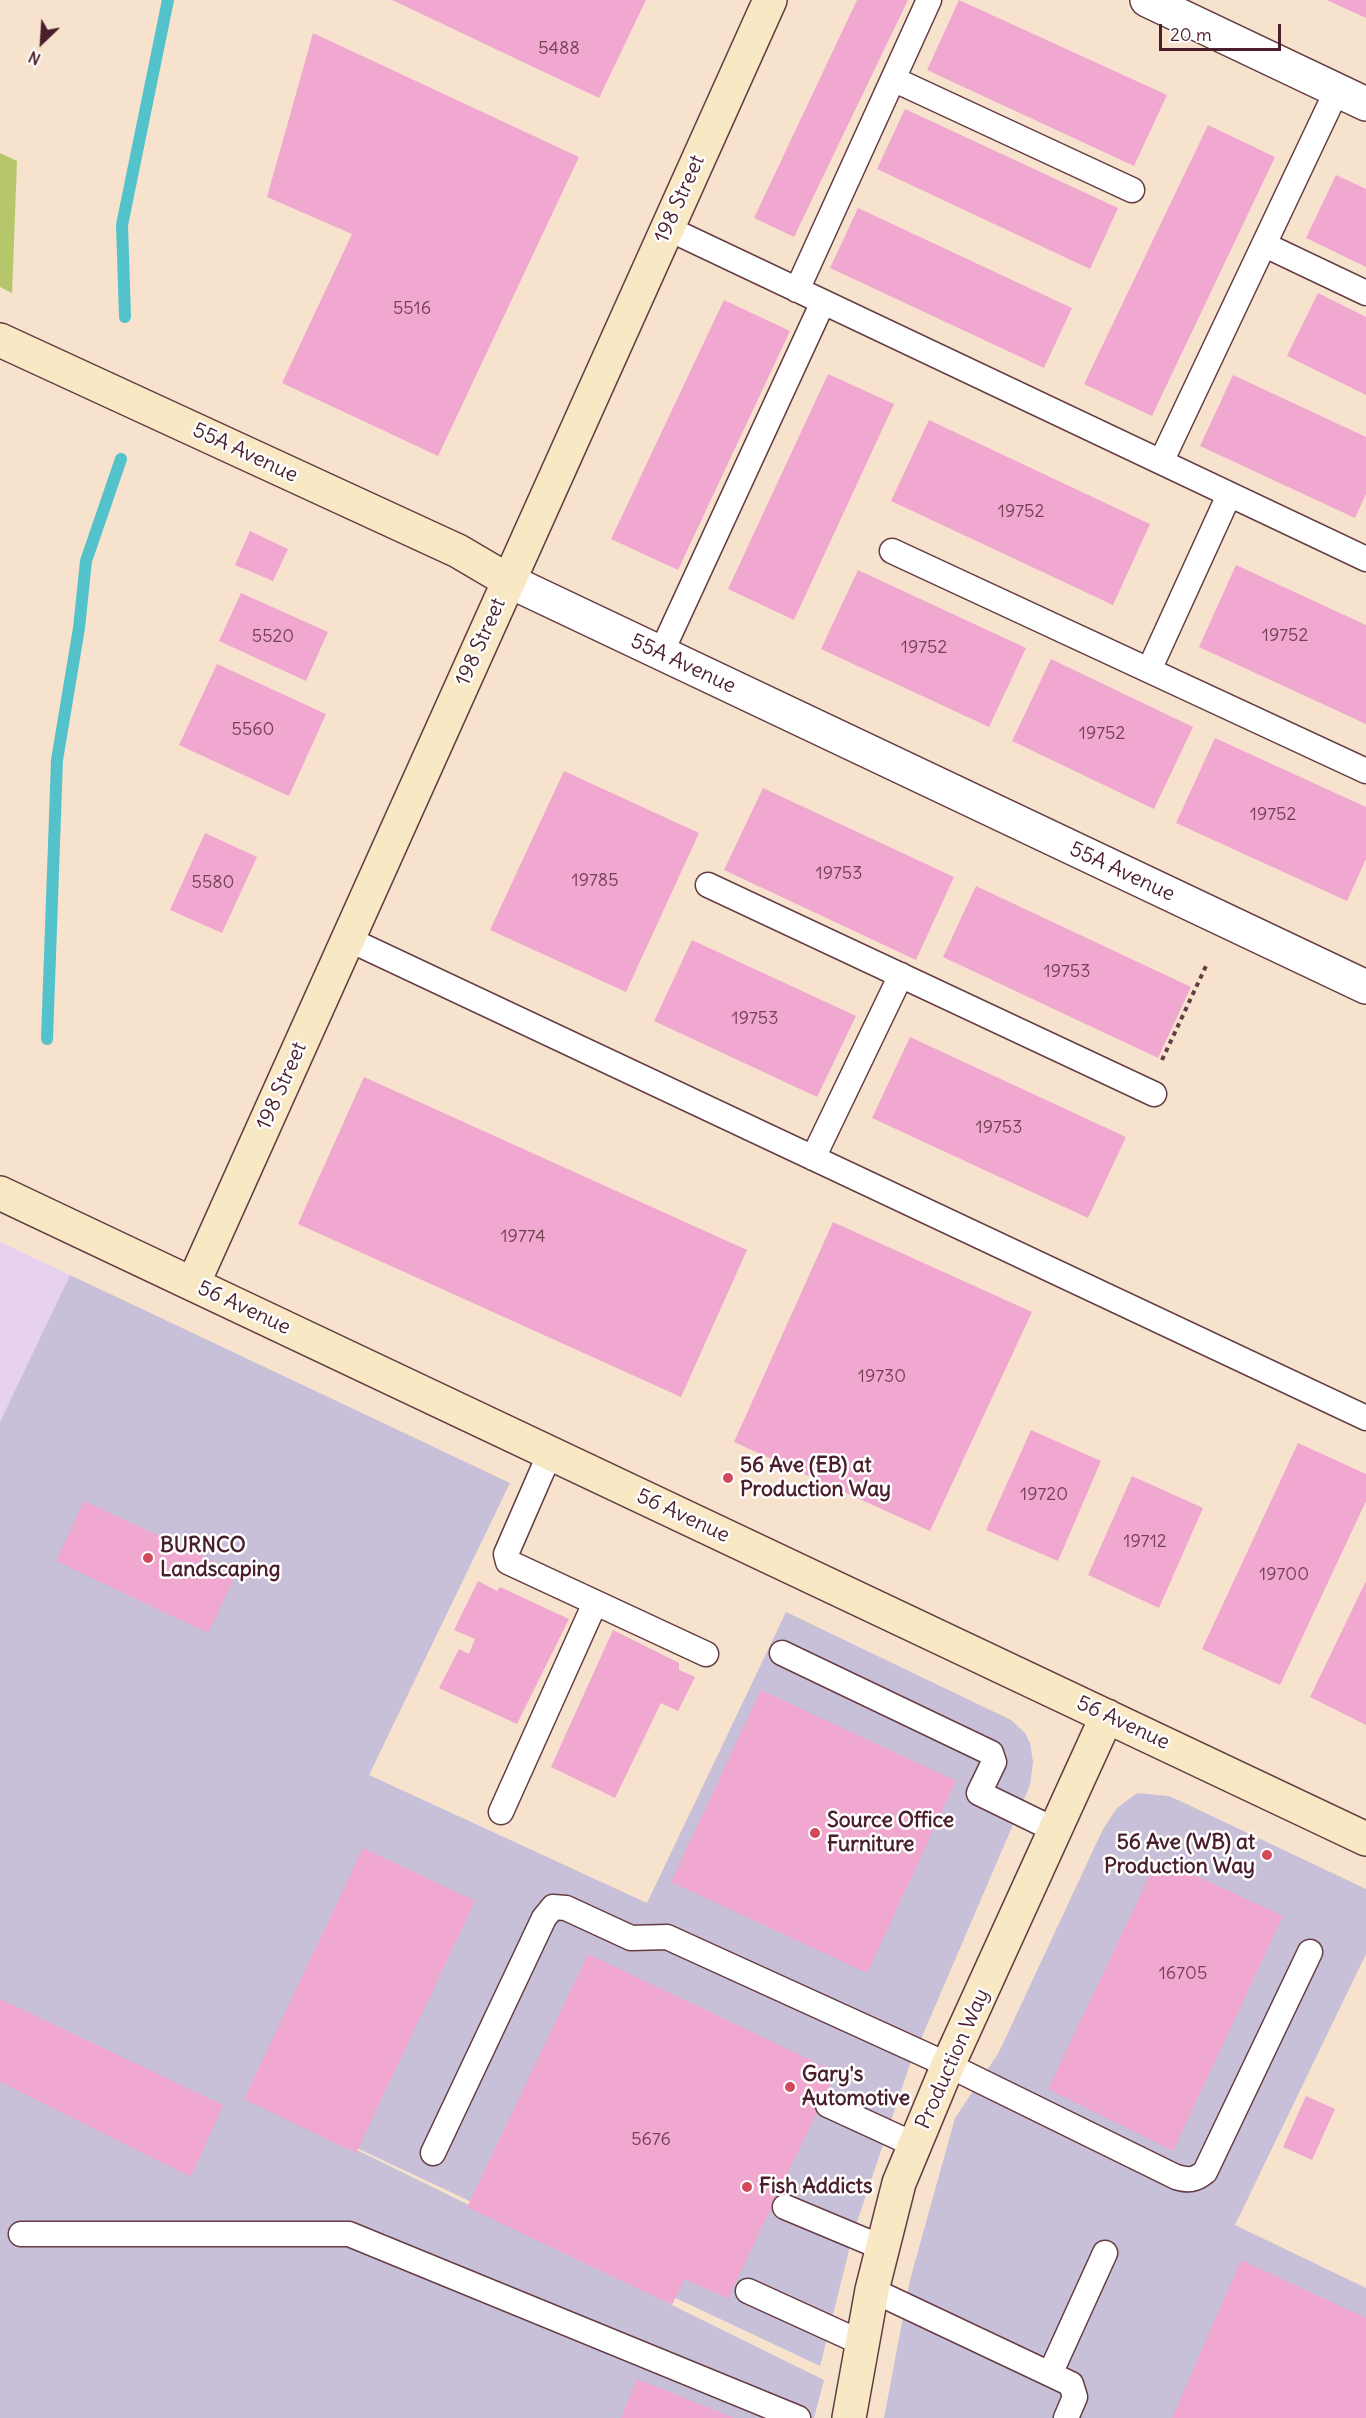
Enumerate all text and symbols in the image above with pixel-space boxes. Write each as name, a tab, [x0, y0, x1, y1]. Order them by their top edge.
north arrow	[12, 12, 72, 72]
scale bar	[1162, 12, 1284, 50]
text: 20 m	[1170, 23, 1212, 46]
house number: 5488	[538, 38, 580, 60]
text: N	[25, 47, 44, 70]
street label: 198 Street	[649, 151, 711, 247]
house number: 5516	[393, 298, 431, 320]
street label: 55A Avenue	[188, 418, 302, 488]
house number: 19752	[998, 501, 1044, 523]
street label: 198 Street	[450, 594, 512, 690]
house number: 19752	[1262, 625, 1308, 647]
house number: 5520	[252, 626, 294, 648]
street label: 55A Avenue	[626, 629, 740, 699]
house number: 19752	[901, 637, 947, 659]
house number: 5560	[232, 719, 274, 741]
house number: 19752	[1079, 723, 1125, 745]
house number: 19752	[1250, 804, 1296, 826]
street label: 55A Avenue	[1065, 837, 1179, 907]
house number: 19753	[816, 863, 862, 885]
house number: 19785	[571, 870, 619, 892]
house number: 5580	[192, 872, 234, 894]
house number: 19753	[1044, 961, 1090, 983]
house number: 19753	[732, 1008, 778, 1030]
street label: 198 Street	[251, 1038, 313, 1134]
house number: 19753	[976, 1117, 1022, 1139]
house number: 19774	[500, 1226, 546, 1248]
street label: 56 Avenue	[194, 1276, 294, 1340]
house number: 19730	[858, 1366, 906, 1388]
place label: 56 Ave (EB) at Production Way	[740, 1453, 891, 1503]
marker: 56 Ave (EB) at Production Way	[721, 1471, 735, 1485]
street label: 56 Avenue	[633, 1484, 733, 1548]
house number: 19720	[1020, 1484, 1068, 1506]
house number: 19712	[1123, 1531, 1167, 1553]
place label: BURNCO Landscaping	[160, 1533, 280, 1583]
marker: BURNCO Landscaping	[141, 1551, 155, 1565]
house number: 19700	[1259, 1564, 1309, 1586]
street label: 56 Avenue	[1073, 1691, 1173, 1755]
place label: Source Office Furniture	[827, 1808, 954, 1858]
marker: Source Office Furniture	[808, 1826, 822, 1840]
place label: 56 Ave (WB) at Production Way	[1104, 1830, 1255, 1880]
marker: 56 Ave (WB) at Production Way	[1260, 1848, 1274, 1862]
house number: 16705	[1159, 1963, 1207, 1985]
street label: Production Way	[911, 1985, 995, 2133]
place label: Gary's Automotive	[802, 2062, 910, 2112]
marker: Gary's Automotive	[783, 2080, 797, 2094]
house number: 5676	[631, 2129, 671, 2151]
place label: Fish Addicts	[759, 2174, 872, 2200]
marker: Fish Addicts	[740, 2180, 754, 2194]

